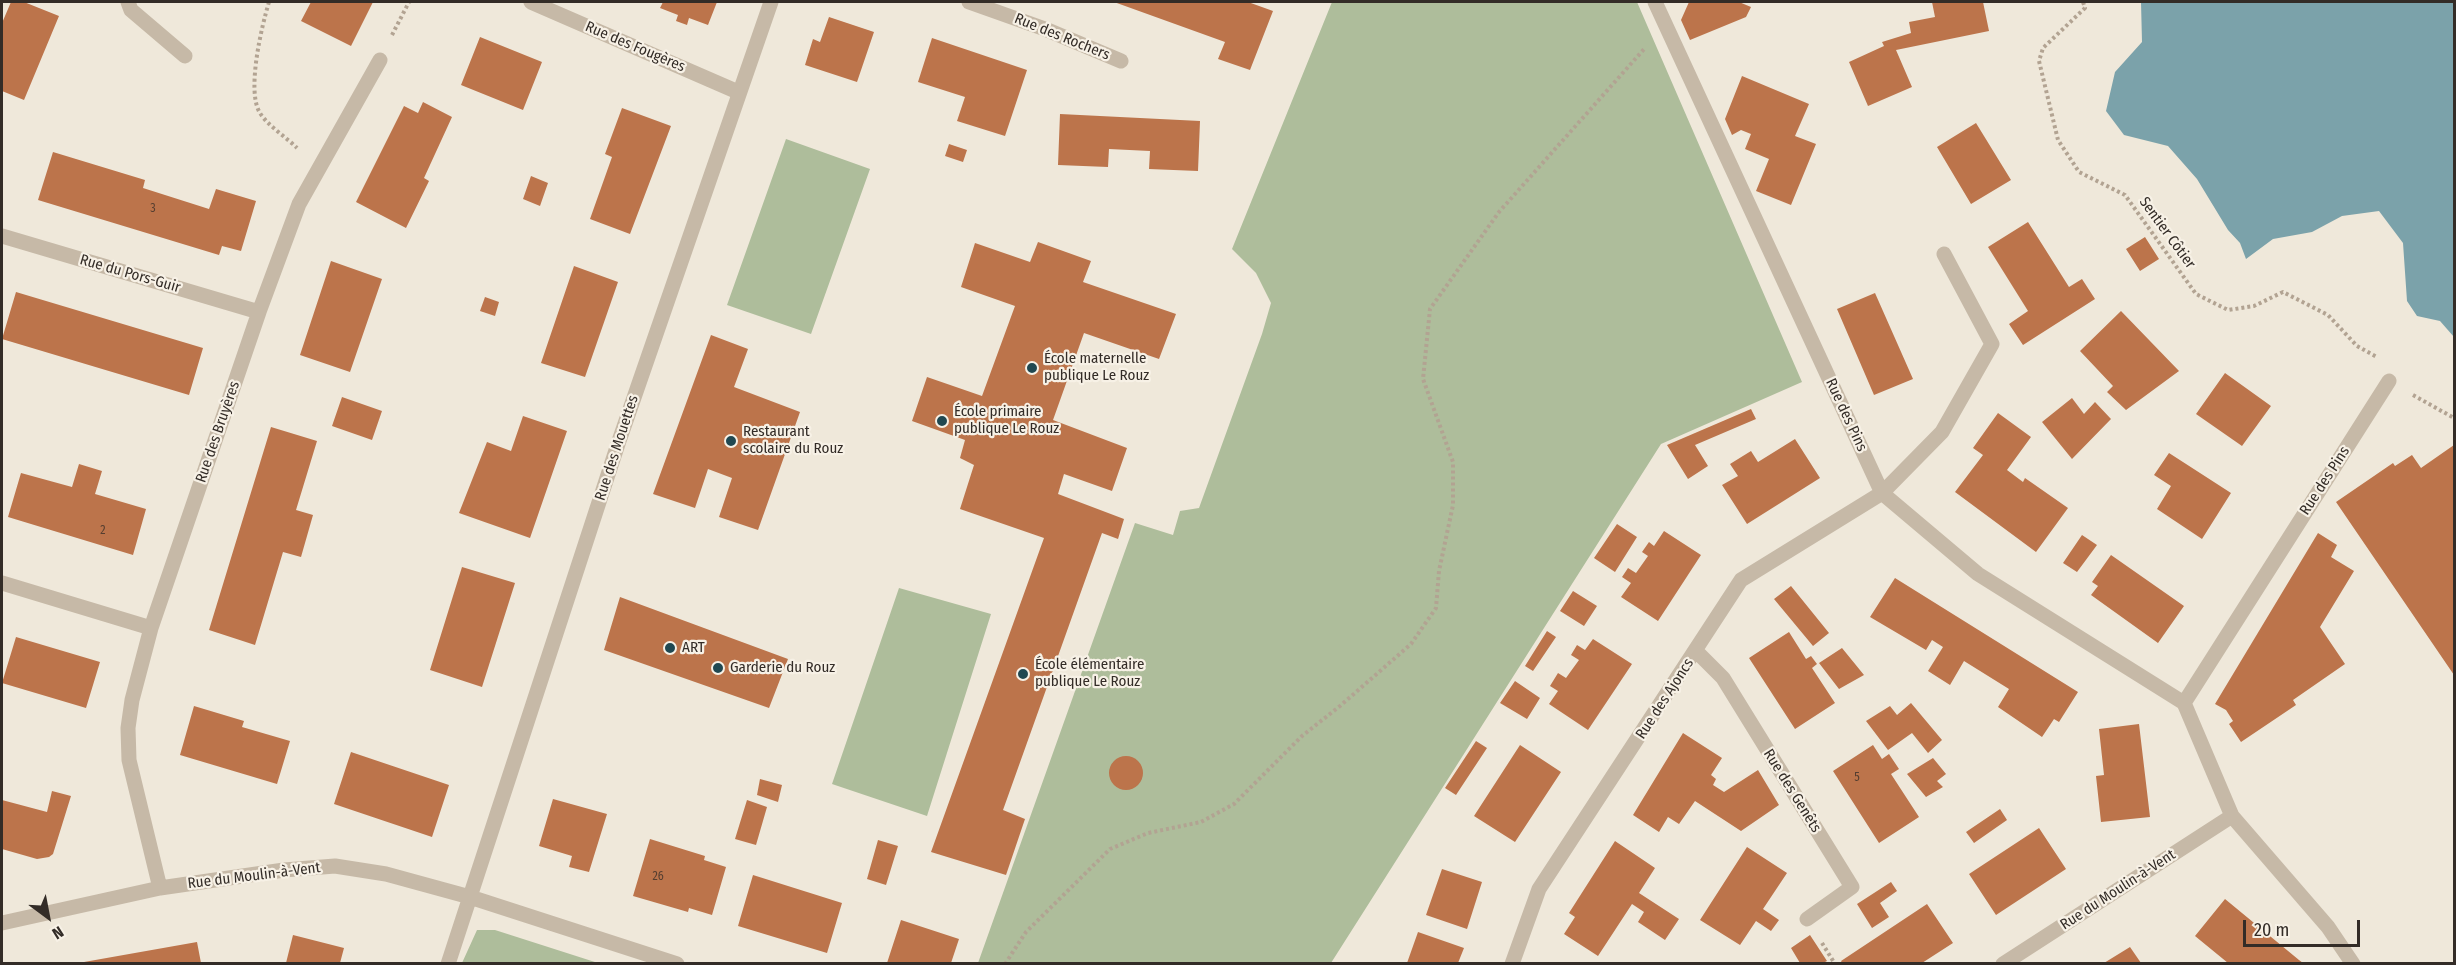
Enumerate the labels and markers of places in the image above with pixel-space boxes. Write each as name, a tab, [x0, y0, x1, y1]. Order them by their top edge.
place label: École maternelle publique Le Rouz	[1044, 350, 1149, 385]
marker: École maternelle publique Le Rouz	[1025, 361, 1039, 375]
place label: École primaire publique Le Rouz	[954, 403, 1059, 438]
marker: École primaire publique Le Rouz	[935, 414, 949, 428]
place label: Restaurant scolaire du Rouz	[743, 423, 843, 458]
marker: Restaurant scolaire du Rouz	[724, 434, 738, 448]
place label: ART	[682, 639, 705, 657]
marker: ART	[663, 641, 677, 655]
place label: École élémentaire publique Le Rouz	[1035, 656, 1144, 691]
place label: Garderie du Rouz	[730, 659, 835, 677]
marker: Garderie du Rouz	[711, 661, 725, 675]
marker: École élémentaire publique Le Rouz	[1016, 667, 1030, 681]

